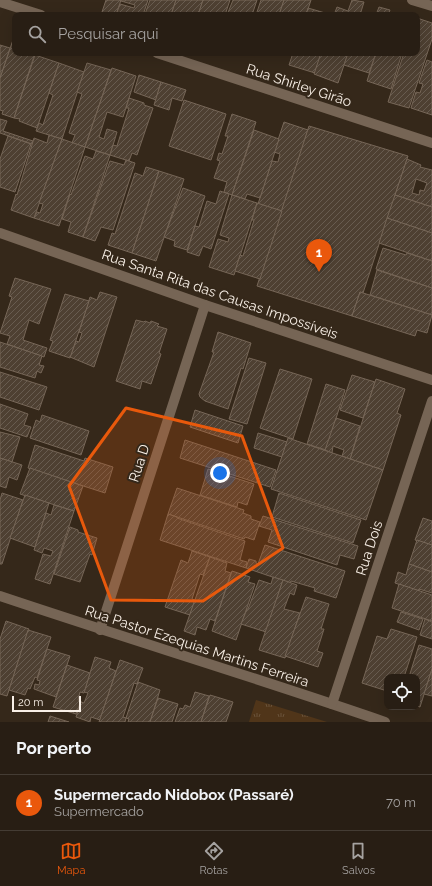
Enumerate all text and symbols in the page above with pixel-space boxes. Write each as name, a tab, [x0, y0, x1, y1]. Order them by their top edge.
search box	[12, 12, 420, 56]
icon: search	[26, 23, 48, 45]
text: Pesquisar aqui	[58, 25, 158, 43]
street label: Rua Shirley Girão	[244, 60, 354, 110]
pin: 1	[306, 239, 332, 272]
street label: Rua Santa Rita das Causas Impossíveis	[100, 246, 340, 342]
street label: Rua D	[125, 442, 153, 484]
your location	[210, 463, 230, 483]
street label: Rua Dois	[353, 518, 385, 577]
street label: Rua Pastor Ezequias Martins Ferreira	[83, 602, 311, 690]
map controls	[384, 674, 420, 710]
button: locate	[384, 674, 420, 710]
scale bar	[12, 694, 81, 713]
text: 20 m	[18, 696, 43, 709]
text: Por perto	[16, 738, 91, 758]
text: Supermercado Nidobox (Passaré)	[54, 786, 294, 804]
text: 1	[26, 795, 32, 810]
text: 70 m	[386, 795, 416, 810]
text: Supermercado	[54, 804, 144, 819]
tab: Mapa	[57, 840, 85, 877]
tab: Rotas	[199, 840, 228, 877]
tab: Salvos	[342, 840, 375, 877]

